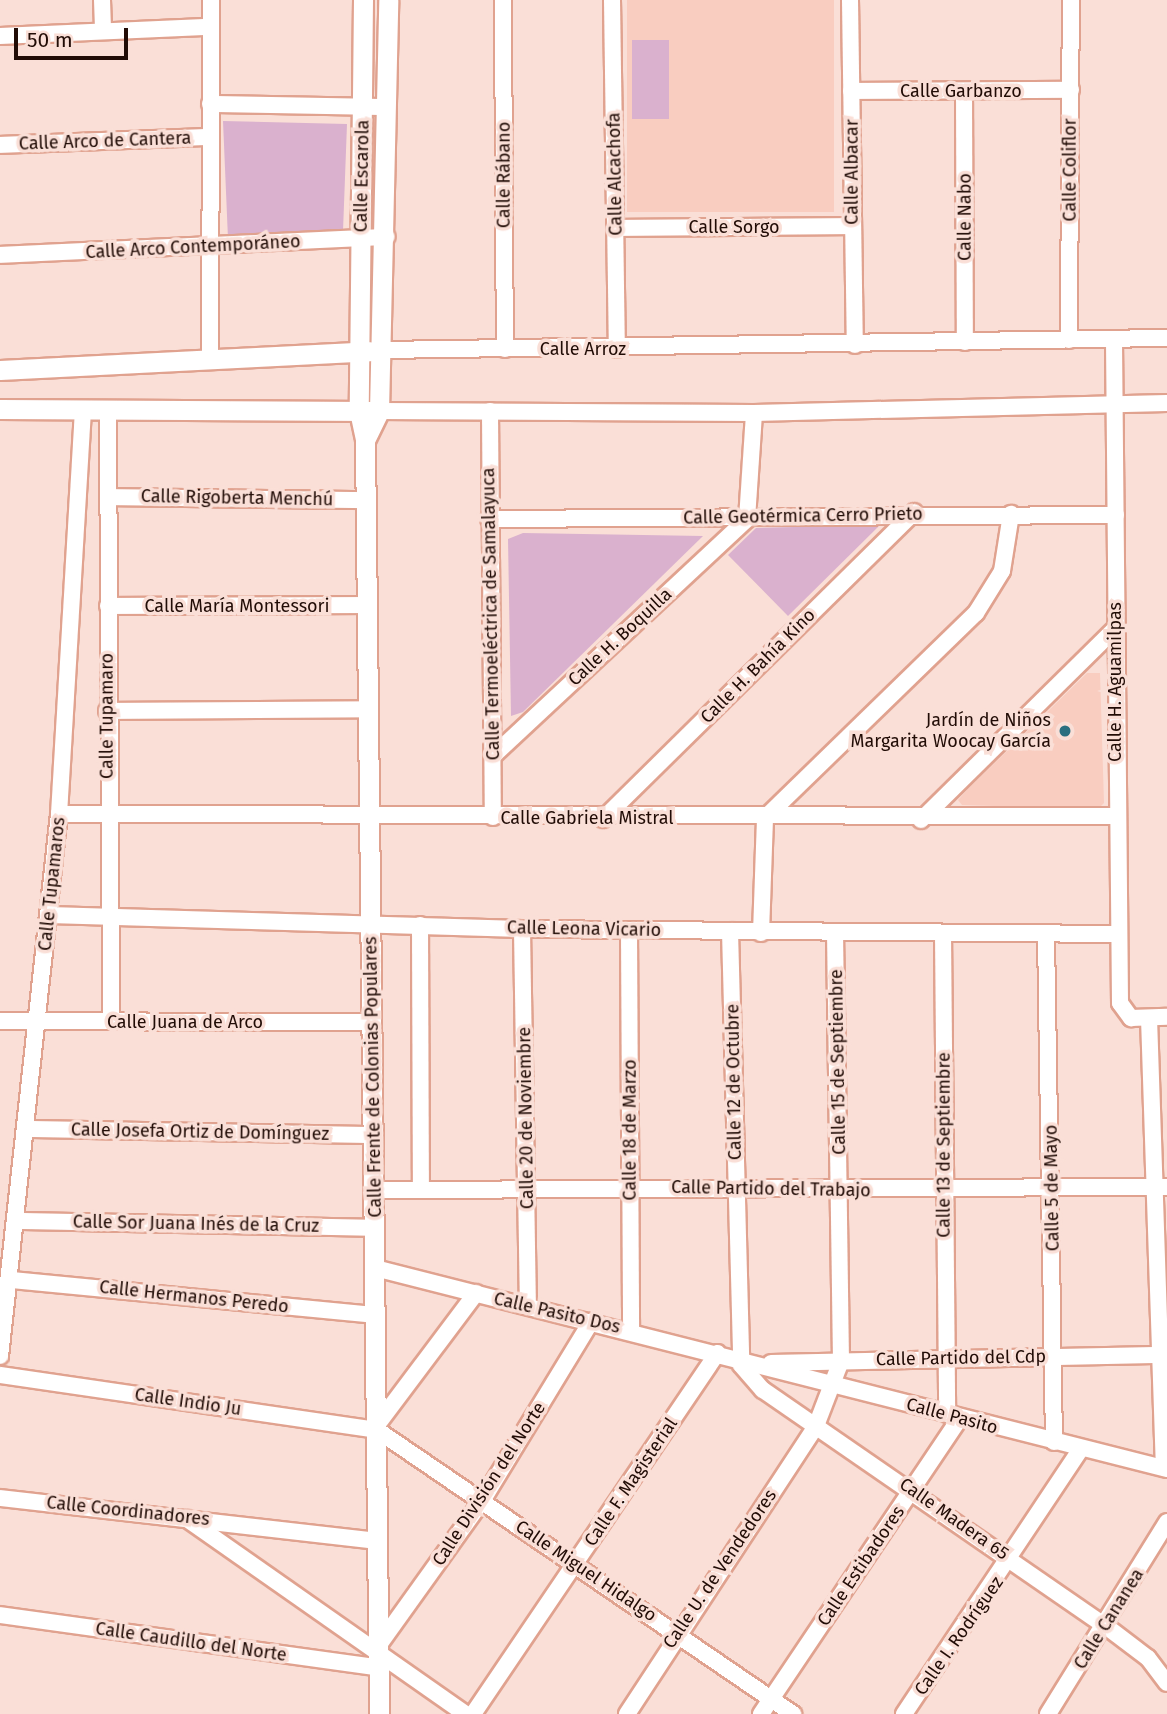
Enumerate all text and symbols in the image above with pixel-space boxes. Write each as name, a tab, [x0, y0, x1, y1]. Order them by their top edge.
scale bar	[18, 14, 131, 58]
text: 50 m	[27, 27, 73, 53]
street label: Calle Garbanzo	[900, 80, 1022, 102]
street label: Calle Alcachofa	[603, 112, 627, 236]
street label: Calle Coliflor	[1059, 118, 1081, 222]
street label: Calle Albacar	[841, 119, 863, 225]
street label: Calle Escarola	[350, 120, 374, 232]
street label: Calle Rábano	[493, 122, 515, 228]
street label: Calle Arco de Cantera	[18, 127, 192, 155]
street label: Calle Nabo	[954, 173, 976, 261]
street label: Calle Sorgo	[688, 216, 780, 238]
street label: Calle Arco Contemporáneo	[85, 231, 301, 263]
street label: Calle Arroz	[540, 338, 626, 360]
street label: Calle Termoeléctrica de Samalayuca	[478, 467, 504, 761]
street label: Calle Rigoberta Menchú	[141, 486, 333, 510]
street label: Calle Geotérmica Cerro Prieto	[683, 503, 923, 529]
street label: Calle H. Boquilla	[564, 583, 676, 691]
street label: Calle María Montessori	[144, 595, 330, 617]
street label: Calle H. Aguamilpas	[1104, 602, 1126, 762]
street label: Calle H. Bahía Kino	[696, 604, 820, 728]
street label: Calle Tupamaro	[96, 653, 118, 779]
place label: Jardín de Niños Margarita Woocay García	[850, 710, 1051, 752]
marker: Jardín de Niños Margarita Woocay García	[1057, 723, 1073, 739]
street label: Calle Gabriela Mistral	[500, 807, 674, 829]
street label: Calle Tupamaros	[34, 816, 70, 952]
street label: Calle Leona Vicario	[507, 917, 661, 941]
street label: Calle Frente de Colonias Populares	[360, 936, 386, 1218]
street label: Calle 15 de Septiembre	[826, 969, 850, 1155]
street label: Calle 12 de Octubre	[722, 1004, 746, 1160]
street label: Calle Juana de Arco	[107, 1011, 263, 1033]
street label: Calle 20 de Noviembre	[514, 1027, 538, 1209]
street label: Calle 13 de Septiembre	[933, 1052, 955, 1238]
street label: Calle 18 de Marzo	[619, 1059, 641, 1201]
street label: Calle Josefa Ortiz de Domínguez	[71, 1119, 329, 1145]
street label: Calle 5 de Mayo	[1040, 1125, 1064, 1251]
street label: Calle Partido del Trabajo	[671, 1176, 871, 1202]
street label: Calle Sor Juana Inés de la Cruz	[73, 1211, 319, 1237]
street label: Calle Hermanos Peredo	[98, 1276, 290, 1318]
street label: Calle Pasito Dos	[492, 1288, 622, 1338]
street label: Calle Partido del Cdp	[876, 1346, 1046, 1370]
street label: Calle Indio Ju	[133, 1384, 243, 1420]
street label: Calle Pasito	[904, 1393, 1000, 1439]
street label: Calle División del Norte	[428, 1398, 550, 1570]
street label: Calle F. Magisterial	[580, 1414, 682, 1550]
street label: Calle Madera 65	[895, 1473, 1013, 1565]
street label: Calle U. de Vendedores	[659, 1485, 781, 1653]
street label: Calle Coordinadores	[45, 1492, 211, 1530]
street label: Calle Estibadores	[813, 1502, 909, 1630]
street label: Calle Miguel Hidalgo	[511, 1516, 661, 1626]
street label: Calle Cananea	[1069, 1565, 1149, 1673]
street label: Calle I. Rodríguez	[910, 1572, 1008, 1700]
street label: Calle Caudillo del Norte	[94, 1618, 288, 1666]

